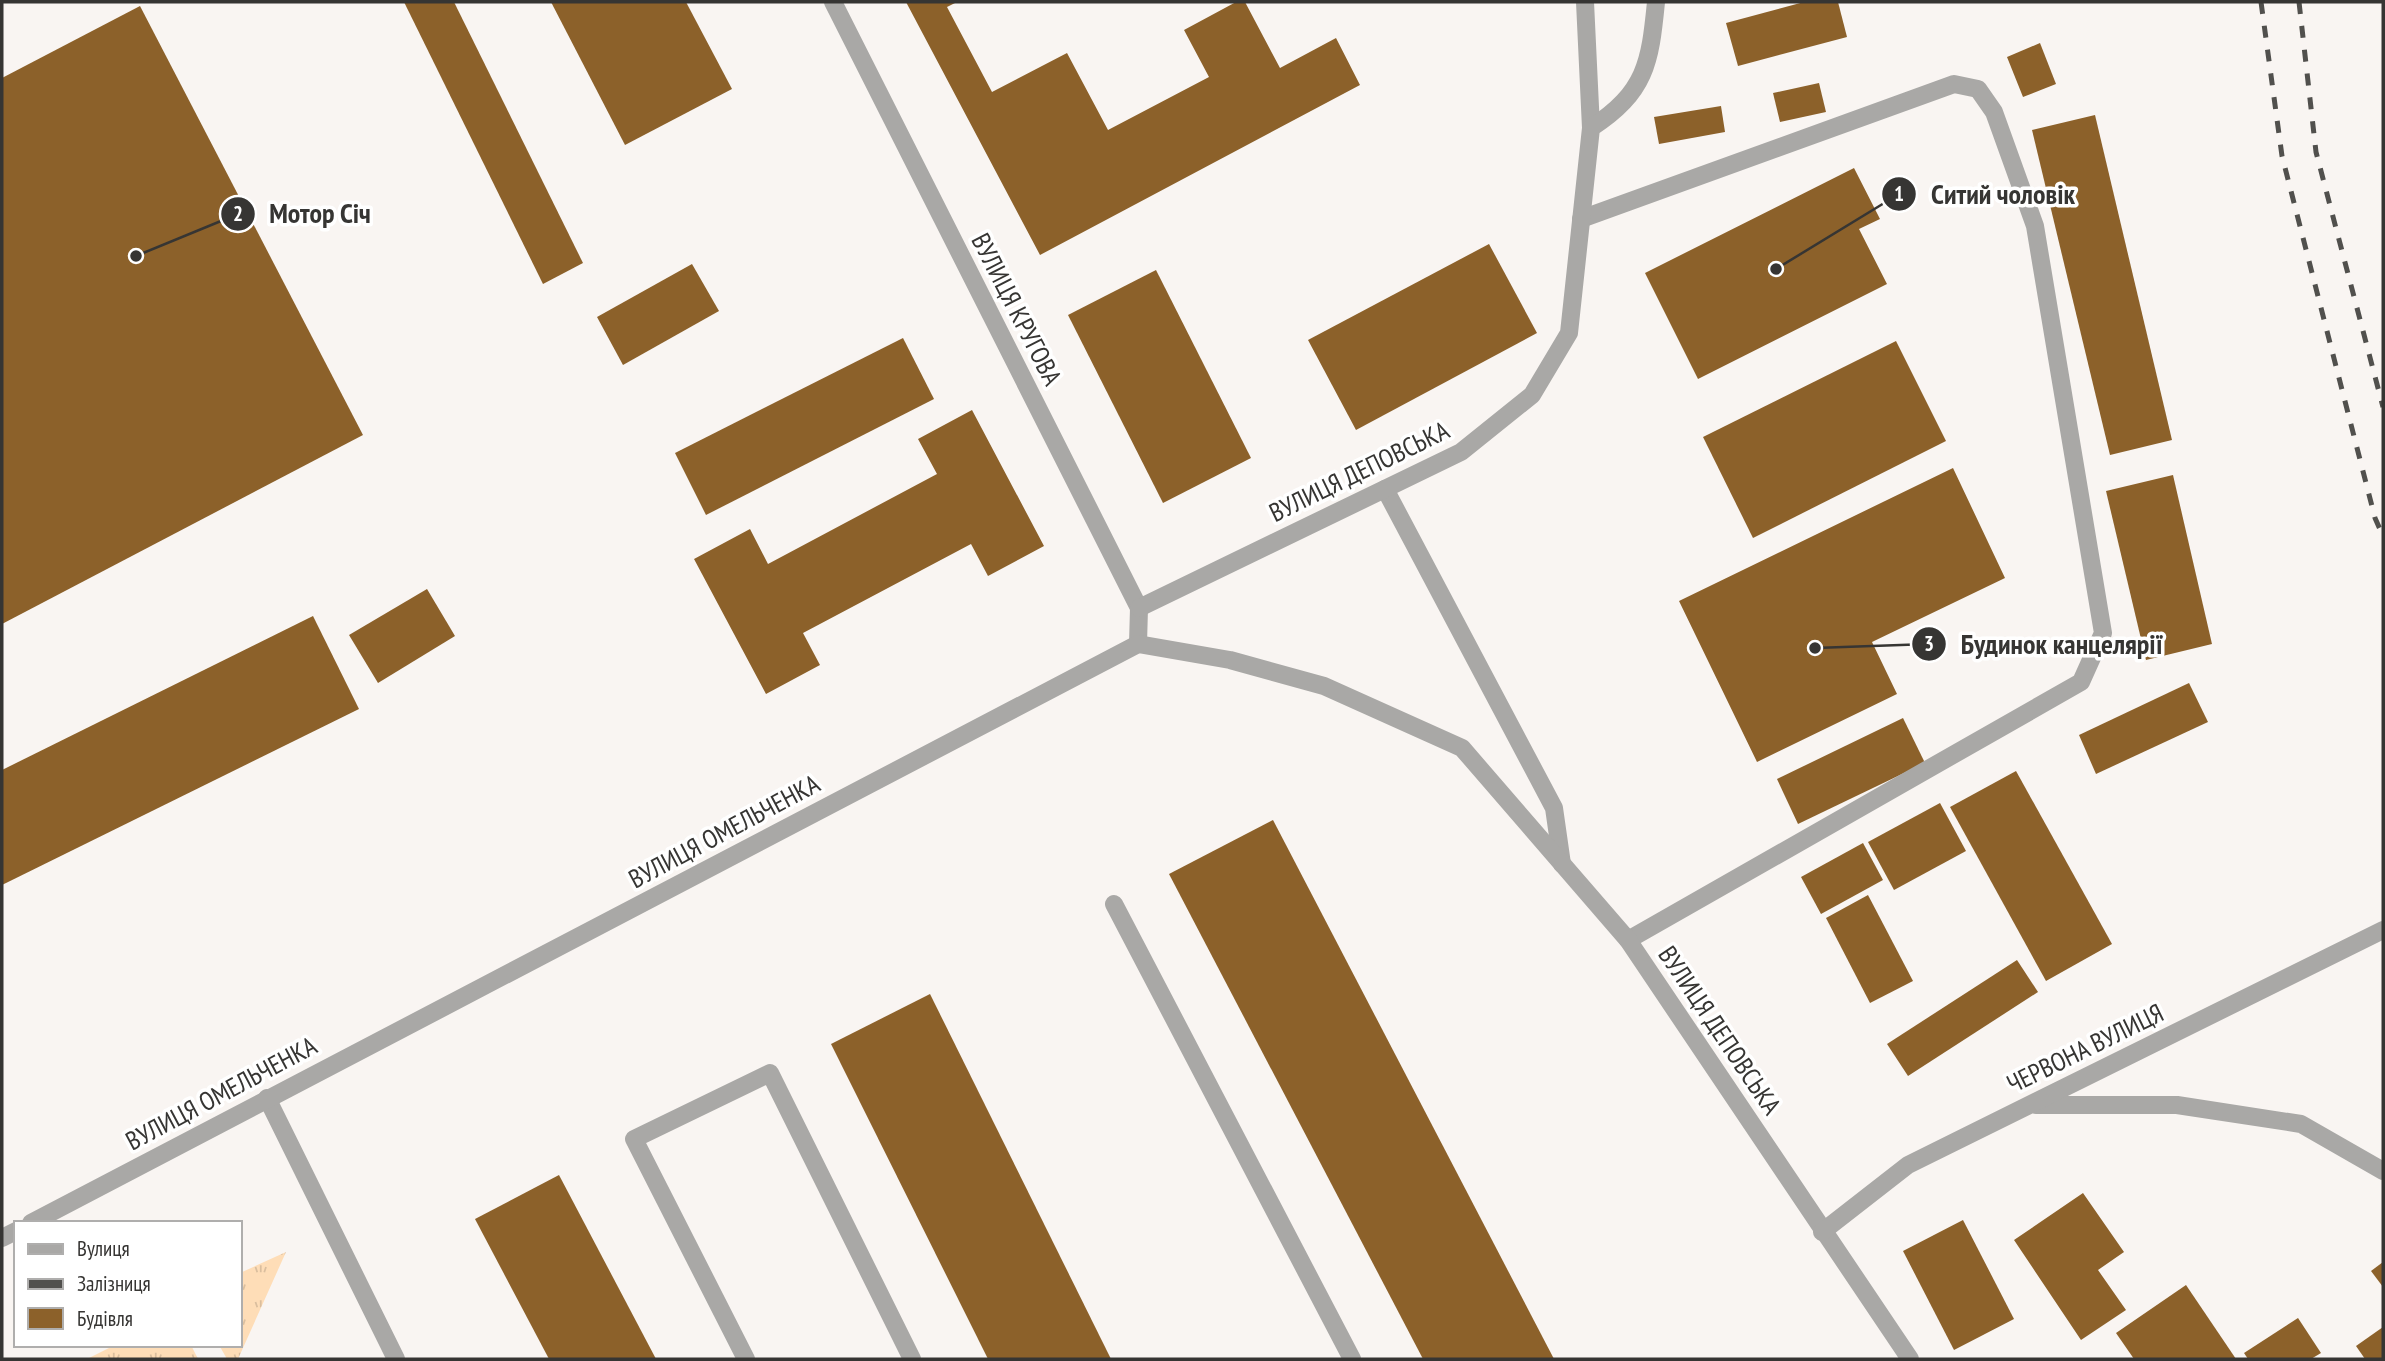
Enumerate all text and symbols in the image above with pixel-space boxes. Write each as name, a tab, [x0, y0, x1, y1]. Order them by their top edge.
callout: Ситий чоловік	[1882, 170, 2089, 219]
text: Ситий чоловік	[1931, 175, 2075, 212]
text: 1	[1894, 180, 1904, 207]
callout: Мотор Січ	[220, 189, 385, 238]
text: Мотор Січ	[269, 194, 371, 231]
text: 2	[233, 200, 243, 227]
street label: ВУЛИЦЯ КРУГОВА	[965, 227, 1070, 391]
street label: ВУЛИЦЯ ДЕПОВСЬКА	[1264, 413, 1455, 529]
callout: Будинок канцелярії	[1911, 619, 2177, 668]
text: Будинок канцелярії	[1961, 625, 2164, 662]
text: 3	[1924, 630, 1934, 657]
street label: ВУЛИЦЯ ОМЕЛЬЧЕНКА	[623, 766, 826, 895]
street label: ВУЛИЦЯ ДЕПОВСЬКА	[1651, 939, 1789, 1121]
street label: ЧЕРВОНА ВУЛИЦЯ	[2001, 996, 2169, 1100]
street label: ВУЛИЦЯ ОМЕЛЬЧЕНКА	[120, 1028, 323, 1157]
legend	[14, 1221, 242, 1347]
text: Вулиця	[77, 1235, 130, 1262]
text: Залізниця	[77, 1270, 151, 1297]
text: Будівля	[77, 1305, 133, 1332]

